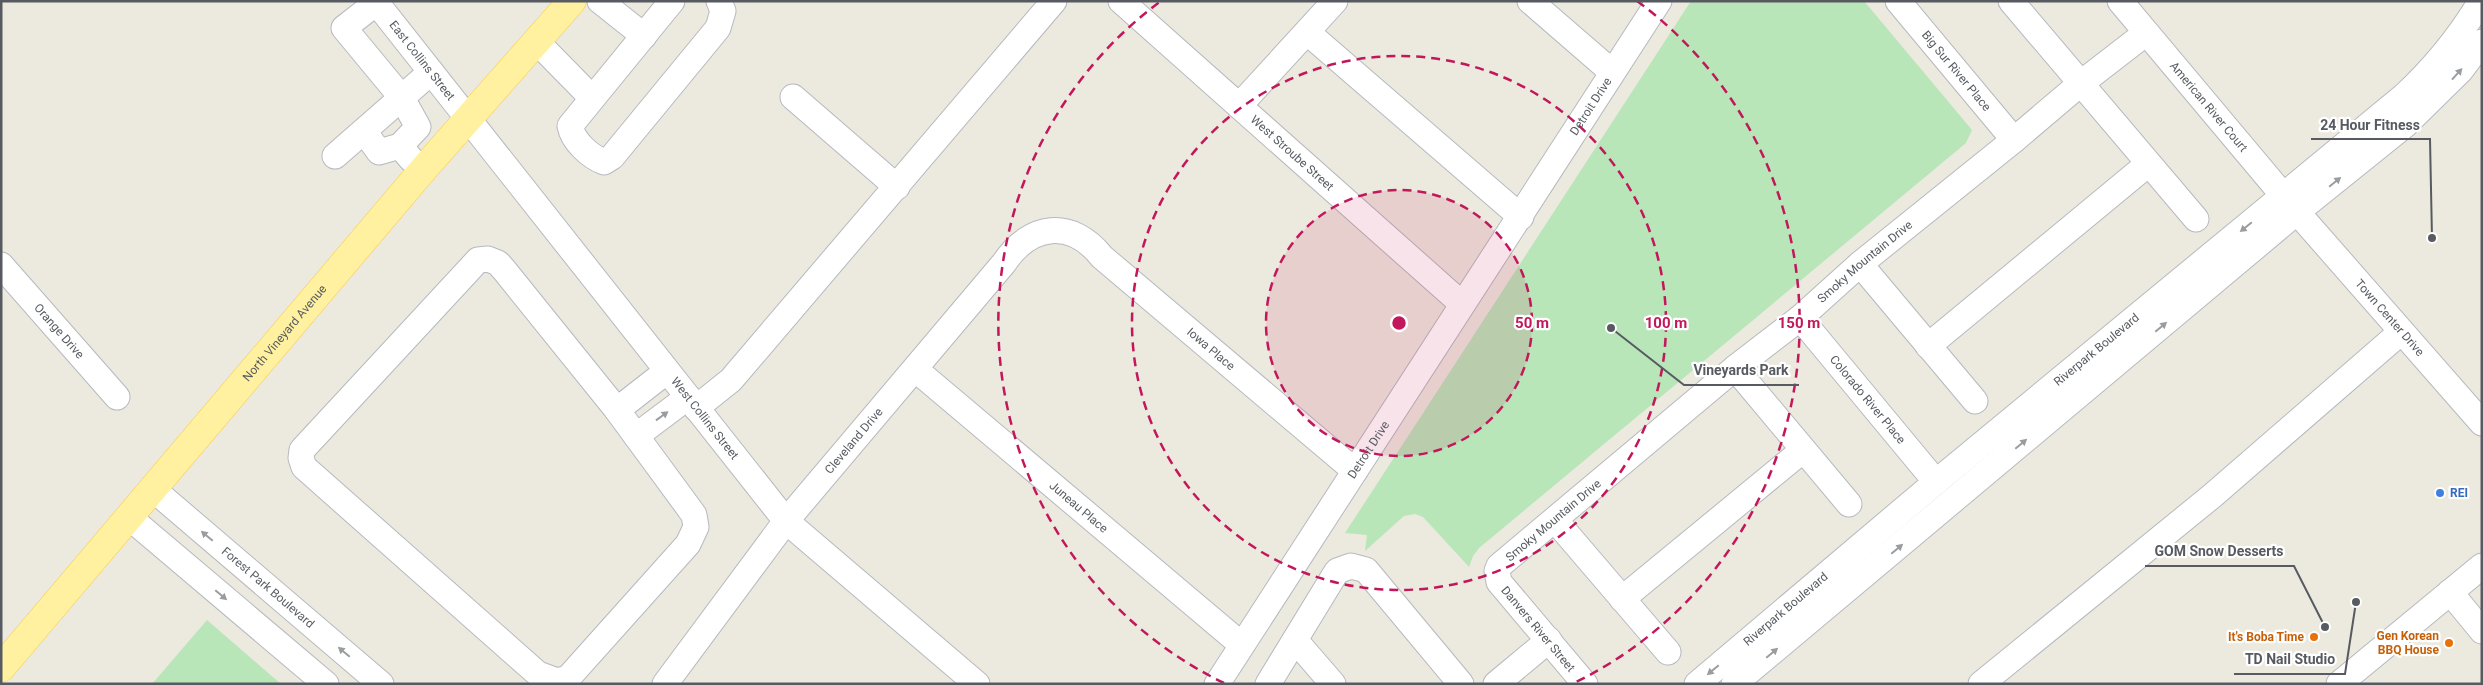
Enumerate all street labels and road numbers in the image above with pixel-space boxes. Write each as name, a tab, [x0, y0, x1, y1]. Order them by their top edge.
street label: East Collins Street	[386, 18, 458, 103]
street label: Big Sur River Place	[1919, 28, 1994, 114]
street label: American River Court	[2167, 59, 2250, 155]
street label: Detroit Drive	[1567, 75, 1615, 138]
street label: West Stroube Street	[1248, 113, 1337, 194]
street label: Smoky Mountain Drive	[1815, 218, 1915, 306]
street label: Town Center Drive	[2352, 277, 2427, 359]
street label: North Vineyard Avenue	[240, 282, 330, 384]
street label: Orange Drive	[31, 301, 87, 361]
street label: Riverpark Boulevard	[2051, 310, 2142, 389]
street label: Iowa Place	[1184, 325, 1238, 373]
street label: Colorado River Place	[1827, 353, 1908, 447]
street label: West Collins Street	[668, 374, 742, 462]
street label: Cleveland Drive	[822, 405, 886, 477]
street label: Detroit Drive	[1345, 418, 1392, 481]
street label: Smoky Mountain Drive	[1503, 476, 1604, 564]
street label: Juneau Place	[1046, 478, 1111, 536]
street label: Forest Park Boulevard	[219, 544, 317, 631]
street label: Riverpark Boulevard	[1741, 570, 1831, 649]
street label: Danvers River Street	[1498, 583, 1578, 675]

